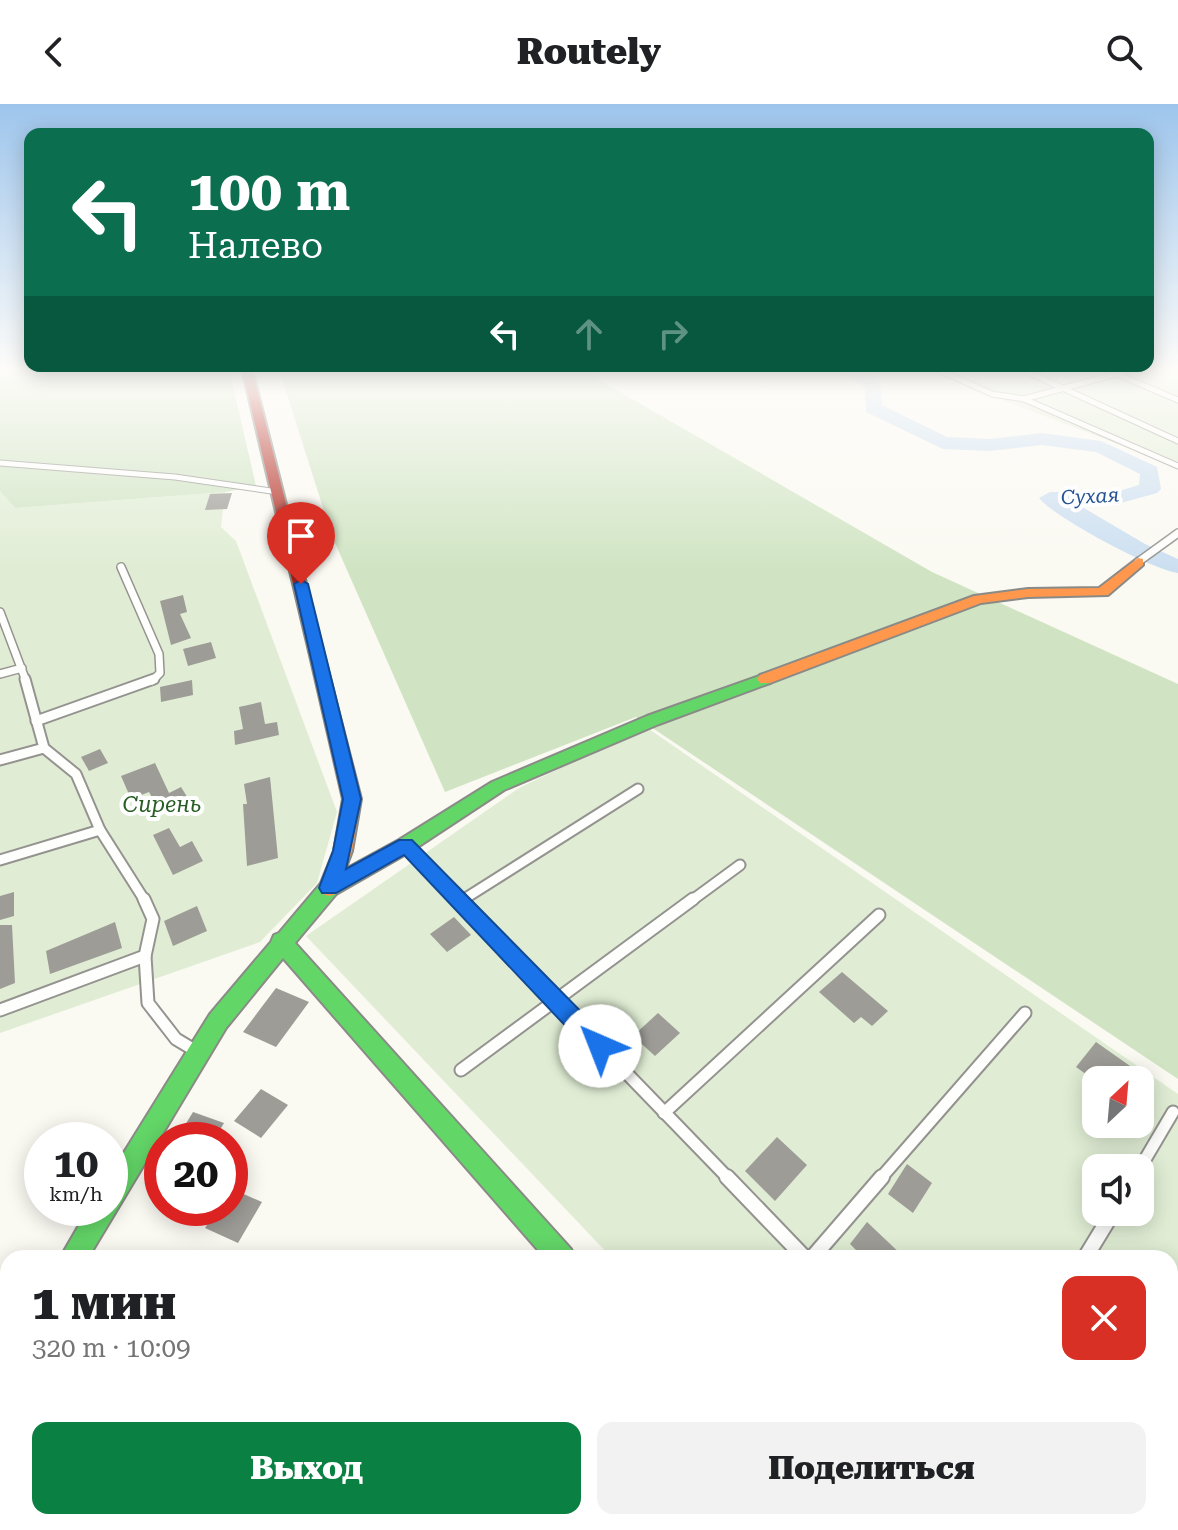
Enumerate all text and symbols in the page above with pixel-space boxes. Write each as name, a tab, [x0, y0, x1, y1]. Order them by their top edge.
icon: back	[32, 30, 76, 74]
icon: search	[1102, 30, 1146, 74]
text: Routely	[517, 31, 661, 73]
text: 100 m	[188, 158, 350, 224]
icon: left	[56, 160, 160, 264]
text: Налево	[188, 225, 323, 267]
icon: left	[483, 312, 527, 356]
icon: ahead	[567, 312, 611, 356]
icon: right	[651, 312, 695, 356]
water label: Сухая	[1060, 482, 1120, 510]
pin	[267, 502, 335, 584]
icon: arrive	[279, 514, 323, 558]
park label: Сирень	[122, 792, 202, 817]
position arrow	[558, 1004, 642, 1088]
north arrow	[1082, 1066, 1154, 1138]
map controls	[1082, 1066, 1154, 1226]
speed limit sign: 20	[144, 1122, 248, 1226]
text: 10	[54, 1140, 98, 1187]
button: sound	[1082, 1154, 1154, 1226]
text: km/h	[49, 1182, 103, 1206]
text: 1 мин	[32, 1275, 176, 1331]
button: close	[1062, 1276, 1146, 1360]
text: 320 m · 10:09	[32, 1333, 191, 1363]
button: Выход	[32, 1422, 581, 1514]
button: Поделиться	[597, 1422, 1146, 1514]

